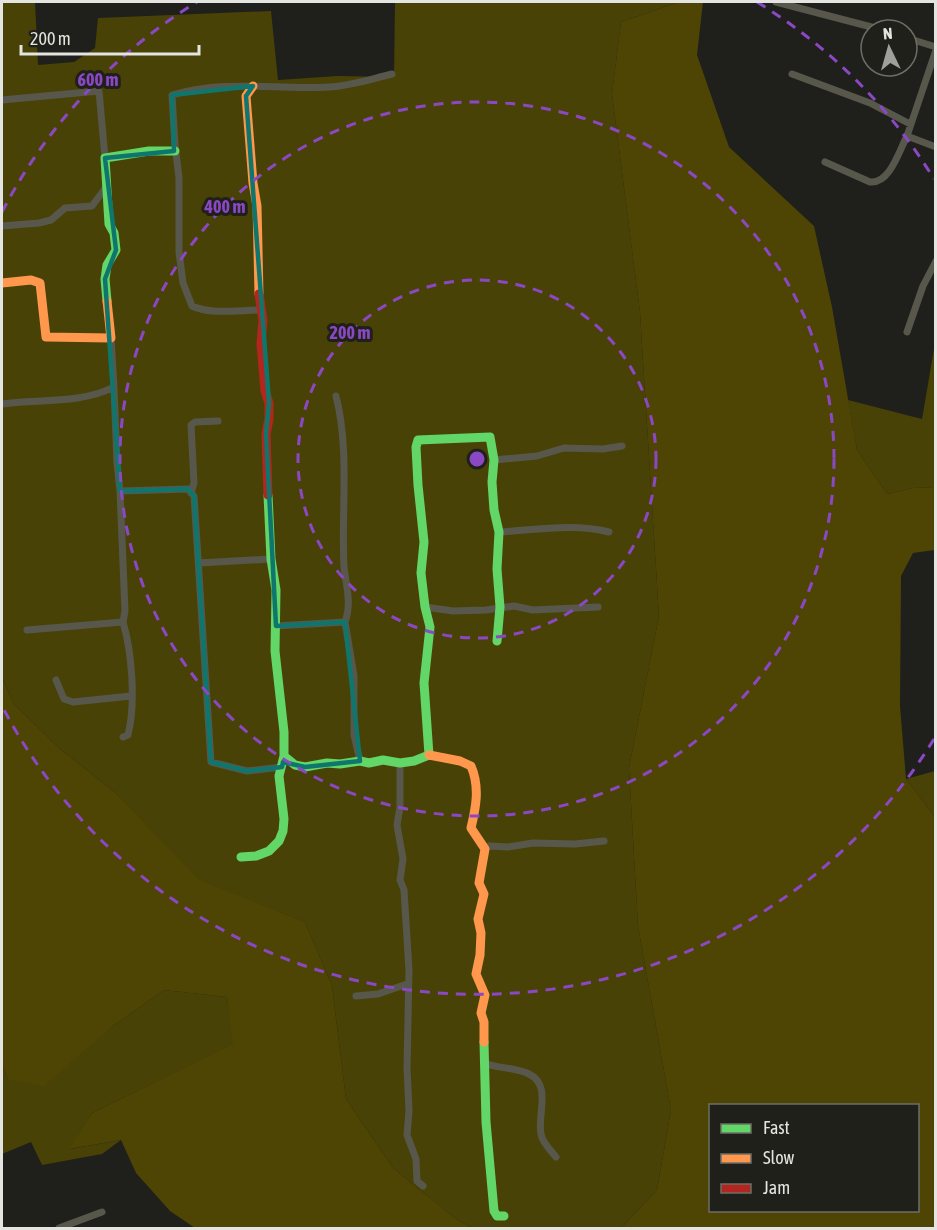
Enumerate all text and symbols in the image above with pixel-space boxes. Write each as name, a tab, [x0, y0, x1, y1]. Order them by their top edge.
scale bar	[21, 18, 200, 56]
north arrow	[859, 18, 919, 78]
text: N	[882, 24, 893, 42]
text: 200 m	[30, 28, 71, 49]
text: 600 m	[78, 69, 118, 90]
text: 400 m	[204, 196, 245, 217]
text: 200 m	[330, 322, 370, 343]
centre of rings	[467, 449, 487, 469]
legend	[709, 1104, 919, 1212]
text: Fast	[763, 1117, 790, 1138]
text: Slow	[763, 1147, 794, 1168]
text: Jam	[763, 1177, 790, 1198]

